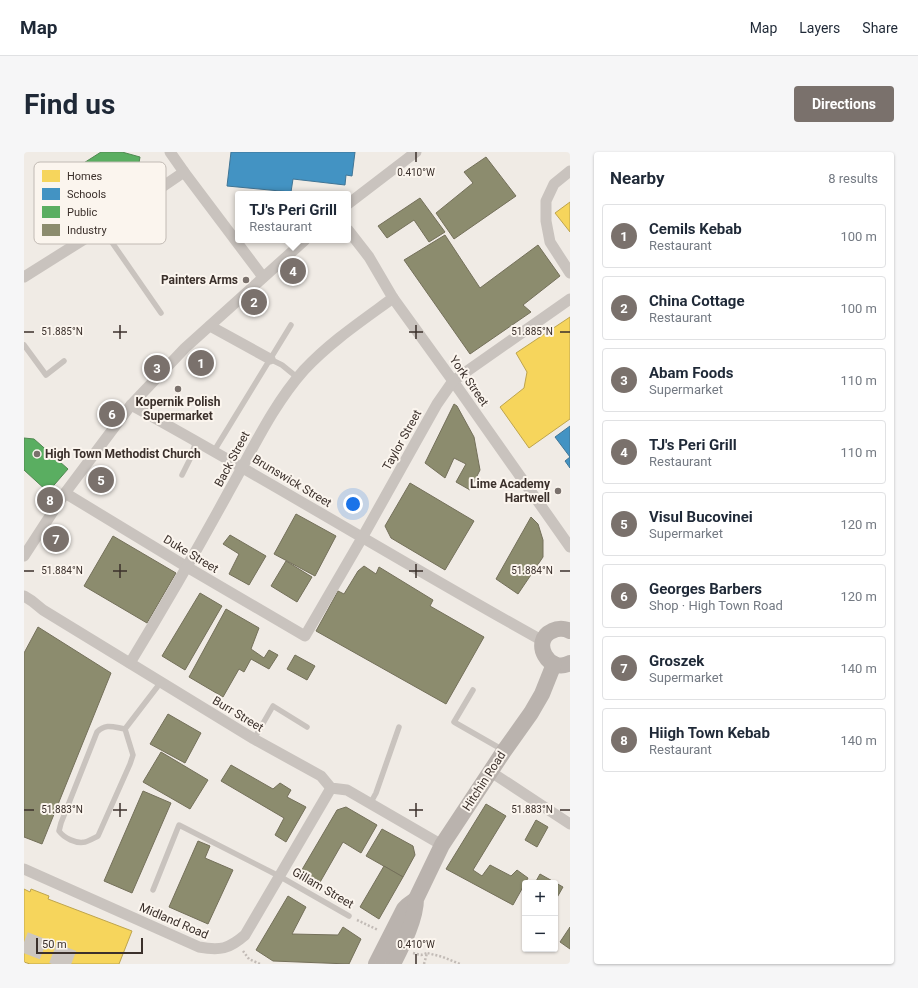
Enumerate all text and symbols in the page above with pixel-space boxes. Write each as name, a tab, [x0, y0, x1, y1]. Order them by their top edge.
text: Map	[20, 16, 58, 39]
text: Map	[750, 20, 777, 36]
text: Layers	[799, 20, 840, 36]
text: Share	[862, 20, 898, 36]
button: Directions	[794, 86, 894, 122]
text: Find us	[24, 88, 115, 121]
legend	[34, 162, 166, 244]
text: 0.410°W	[397, 167, 435, 178]
text: Nearby	[610, 168, 665, 188]
text: Homes	[67, 170, 103, 183]
text: 8 results	[828, 171, 878, 186]
text: Schools	[67, 188, 107, 201]
popup	[235, 191, 351, 243]
text: TJ's Peri Grill	[249, 201, 337, 219]
text: Public	[67, 206, 98, 219]
text: Restaurant	[249, 219, 312, 234]
text: Cemils Kebab	[649, 220, 742, 238]
text: Industry	[67, 224, 107, 237]
text: 1	[620, 229, 628, 244]
text: 100 m	[840, 229, 877, 244]
text: Restaurant	[649, 238, 712, 253]
pin: 4	[280, 256, 306, 286]
place label: Painters Arms	[161, 273, 238, 287]
marker: Painters Arms	[241, 275, 251, 285]
pin: 2	[241, 287, 267, 317]
text: China Cottage	[649, 292, 744, 310]
text: 2	[620, 301, 628, 316]
text: 100 m	[840, 301, 877, 316]
text: Restaurant	[649, 310, 712, 325]
text: 51.885°N	[41, 326, 83, 337]
text: 51.885°N	[511, 326, 553, 337]
pin: 1	[188, 348, 214, 378]
pin: 3	[144, 353, 170, 383]
street label: York Street	[447, 353, 492, 409]
text: Abam Foods	[649, 364, 733, 382]
text: 3	[620, 373, 628, 388]
text: 110 m	[840, 373, 877, 388]
text: Supermarket	[649, 382, 723, 397]
marker: Kopernik Polish Supermarket	[173, 384, 183, 394]
place label: Kopernik Polish Supermarket	[136, 395, 221, 423]
pin: 6	[99, 399, 125, 429]
street label: Taylor Street	[380, 407, 424, 473]
street label: Back Street	[211, 429, 253, 489]
text: TJ's Peri Grill	[649, 436, 737, 454]
text: 4	[620, 445, 628, 460]
text: 110 m	[840, 445, 877, 460]
place label: High Town Methodist Church	[45, 447, 201, 461]
marker: High Town Methodist Church	[32, 449, 42, 459]
street label: Brunswick Street	[250, 452, 334, 510]
text: Restaurant	[649, 454, 712, 469]
pin: 5	[88, 465, 114, 495]
place label: Lime Academy Hartwell	[470, 477, 551, 505]
pin: 8	[37, 485, 63, 515]
marker: Lime Academy Hartwell	[553, 486, 563, 496]
your location	[343, 494, 363, 514]
text: Visul Bucovinei	[649, 508, 753, 526]
text: 5	[620, 517, 628, 532]
text: 120 m	[840, 517, 877, 532]
pin: 7	[43, 524, 69, 554]
text: Supermarket	[649, 526, 723, 541]
street label: Duke Street	[161, 532, 221, 576]
text: 51.884°N	[41, 565, 83, 576]
text: 51.884°N	[511, 565, 553, 576]
text: Georges Barbers	[649, 580, 762, 598]
text: 6	[620, 589, 628, 604]
text: 120 m	[840, 589, 877, 604]
text: Shop · High Town Road	[649, 598, 783, 613]
text: Groszek	[649, 652, 704, 670]
text: 7	[620, 661, 628, 676]
text: 140 m	[840, 661, 877, 676]
text: Supermarket	[649, 670, 723, 685]
street label: Burr Street	[210, 693, 266, 735]
text: Hiigh Town Kebab	[649, 724, 770, 742]
text: 8	[620, 733, 628, 748]
text: 140 m	[840, 733, 877, 748]
text: Restaurant	[649, 742, 712, 757]
street label: Hitchin Road	[460, 749, 508, 813]
text: 51.883°N	[41, 804, 83, 815]
text: 51.883°N	[511, 804, 553, 815]
street label: Gillam Street	[290, 865, 356, 911]
map controls	[522, 880, 558, 952]
button: +	[522, 880, 558, 916]
street label: Midland Road	[137, 900, 211, 942]
button: −	[522, 916, 558, 952]
scale bar	[36, 936, 143, 955]
text: 50 m	[42, 938, 67, 951]
text: 0.410°W	[397, 939, 435, 950]

